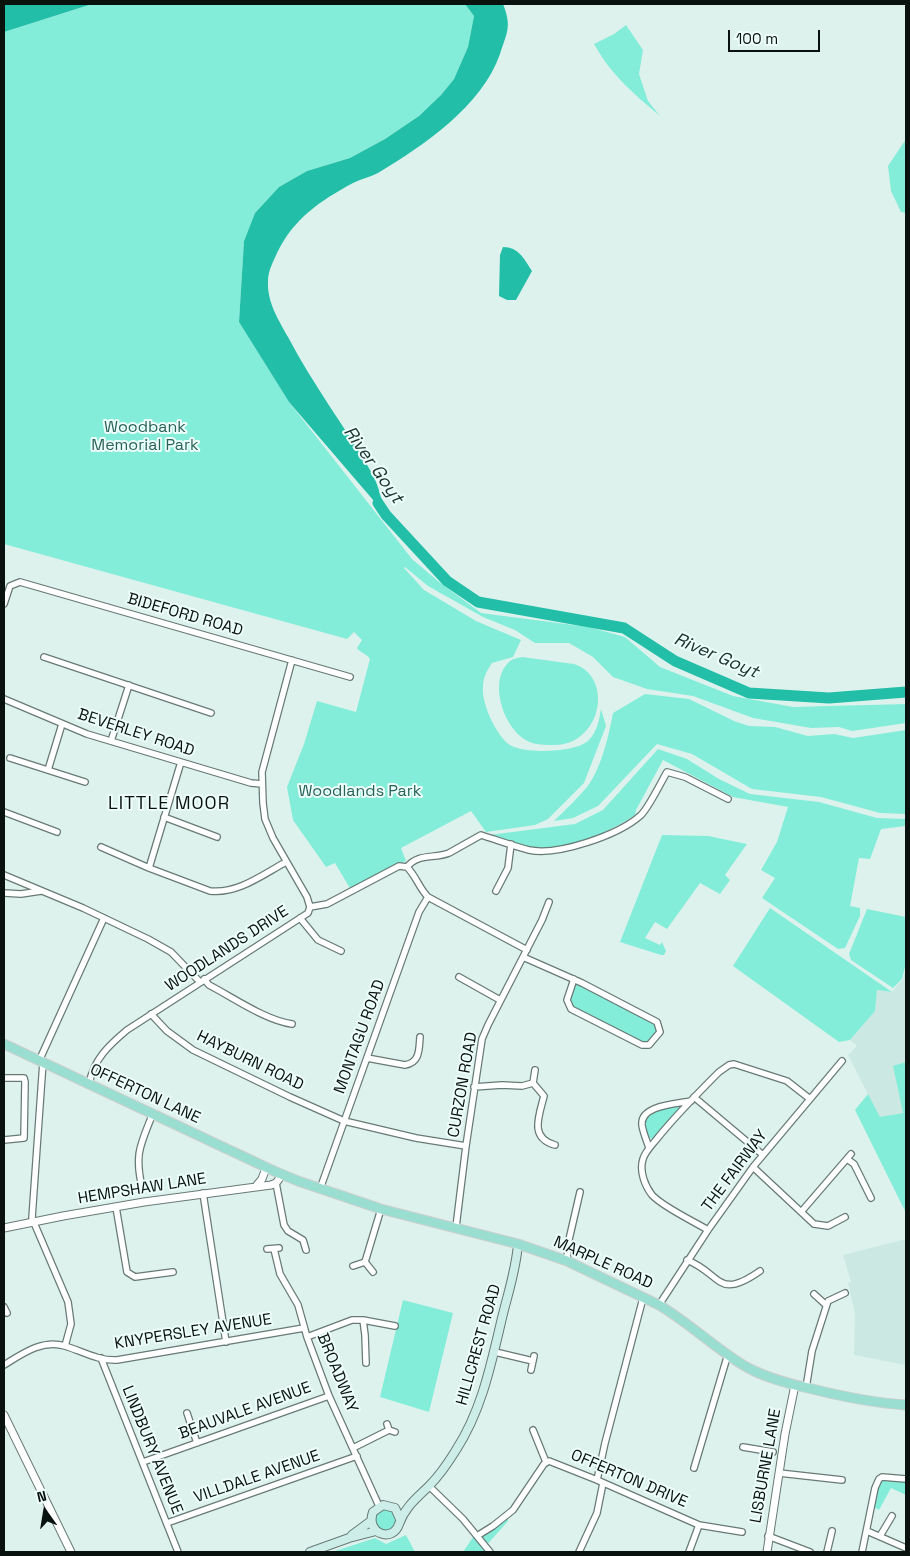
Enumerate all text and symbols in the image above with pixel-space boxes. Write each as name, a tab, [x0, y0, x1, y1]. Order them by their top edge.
scale bar	[730, 20, 822, 52]
text: 100 m	[736, 29, 778, 48]
park label: Woodbank Memorial Park	[91, 418, 199, 456]
water label: River Goyt	[338, 422, 408, 508]
street label: BIDEFORD ROAD	[125, 589, 245, 641]
water label: River Goyt	[671, 629, 761, 683]
street label: BEVERLEY ROAD	[75, 705, 197, 761]
park label: Woodlands Park	[299, 782, 421, 802]
district label: LITTLE MOOR	[107, 793, 231, 815]
street label: WOODLANDS DRIVE	[162, 902, 292, 996]
street label: MONTAGU ROAD	[330, 977, 390, 1097]
street label: HAYBURN ROAD	[193, 1027, 307, 1095]
street label: CURZON ROAD	[444, 1031, 482, 1139]
street label: OFFERTON LANE	[87, 1060, 203, 1128]
street label: THE FAIRWAY	[698, 1126, 772, 1216]
street label: HEMPSHAW LANE	[77, 1169, 207, 1209]
street label: MARPLE ROAD	[550, 1233, 656, 1293]
street label: HILLCREST ROAD	[453, 1282, 505, 1408]
street label: KNYPERSLEY AVENUE	[113, 1310, 273, 1354]
street label: BROADWAY	[312, 1330, 362, 1416]
street label: BEAUVALE AVENUE	[176, 1378, 314, 1444]
street label: LINDBURY AVENUE	[117, 1383, 187, 1517]
street label: LISBURNE LANE	[746, 1407, 786, 1525]
street label: VILLDALE AVENUE	[191, 1446, 323, 1508]
street label: OFFERTON DRIVE	[568, 1446, 690, 1512]
north arrow	[20, 1486, 70, 1536]
text: N	[35, 1487, 48, 1506]

